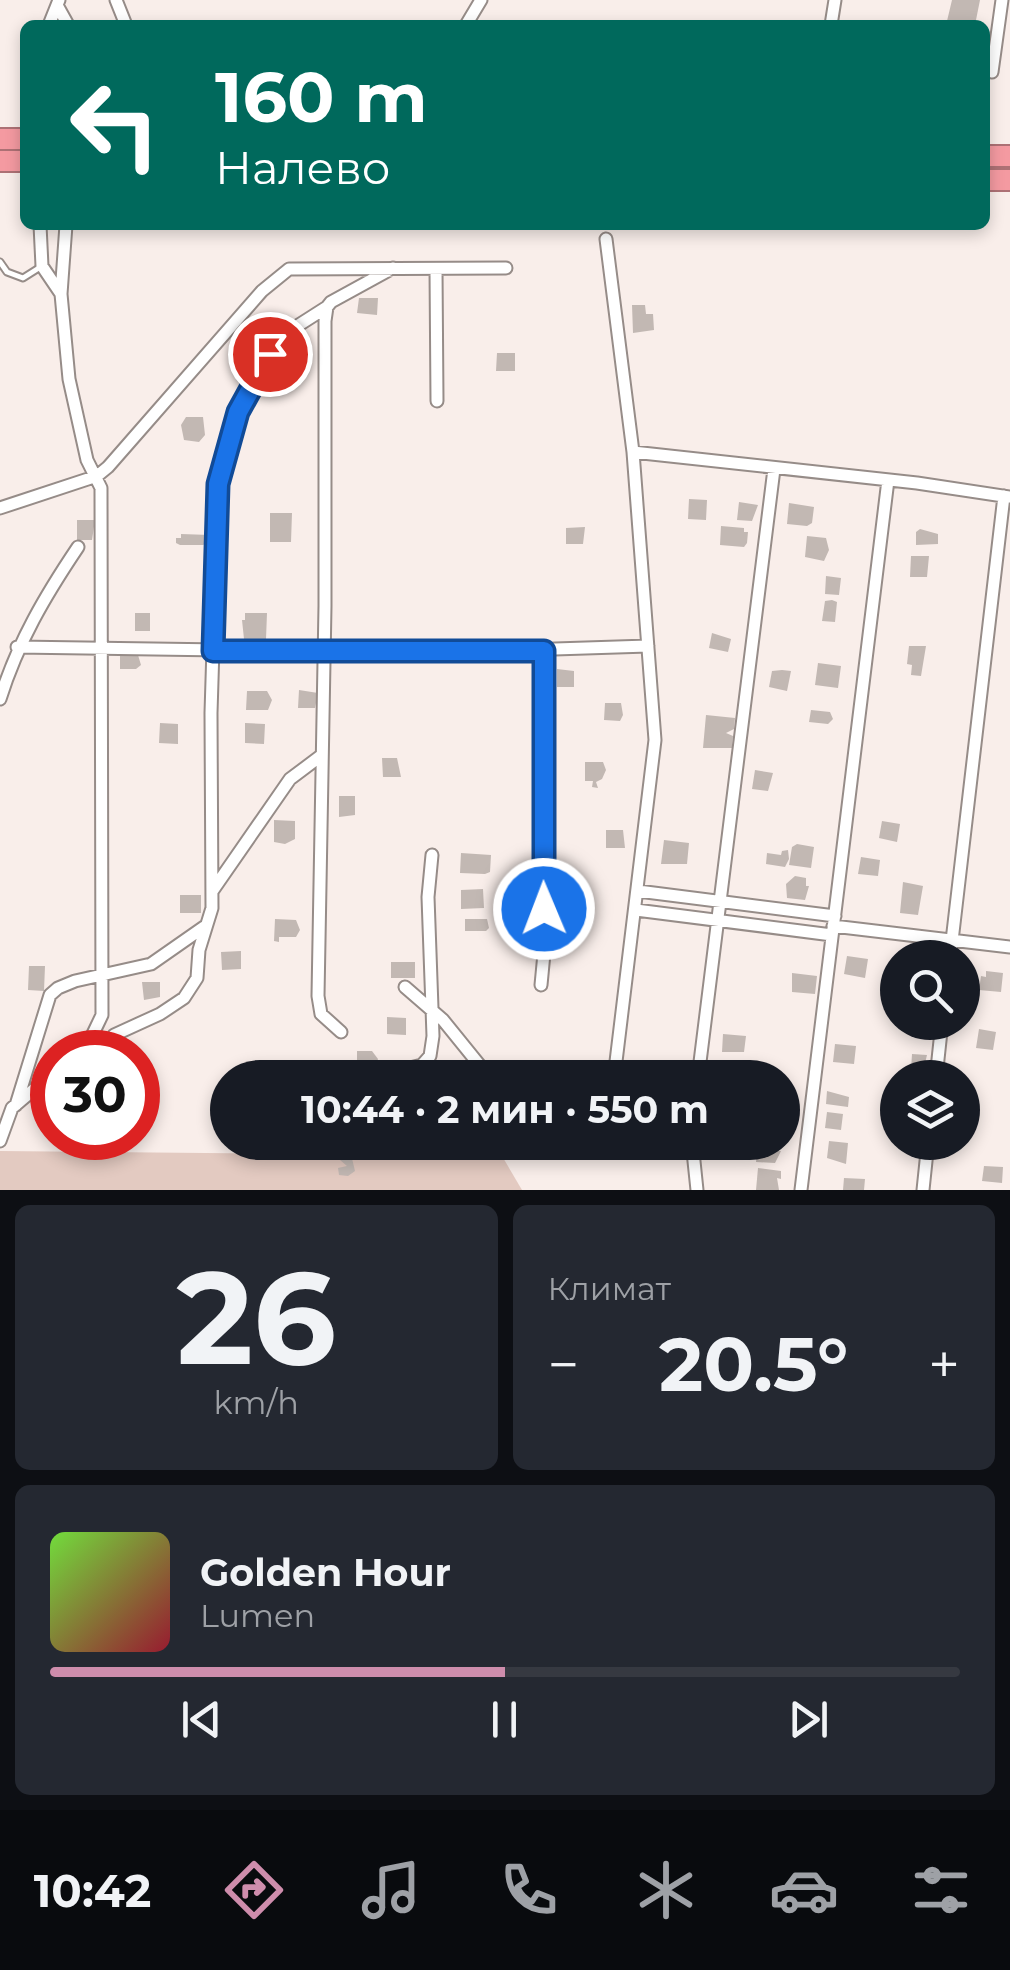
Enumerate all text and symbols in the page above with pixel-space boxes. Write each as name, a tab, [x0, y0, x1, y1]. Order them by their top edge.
text: 160 m	[215, 54, 428, 140]
icon: left	[50, 60, 180, 190]
text: Налево	[215, 140, 390, 195]
pin	[228, 312, 313, 397]
icon: arrive	[243, 327, 298, 382]
position arrow	[492, 857, 596, 961]
map controls	[880, 940, 980, 1160]
button: search	[880, 940, 980, 1040]
speed limit sign: 30	[30, 1030, 160, 1160]
button: layers	[880, 1060, 980, 1160]
text: 10:44 · 2 мин · 550 m	[301, 1086, 709, 1133]
text: 26	[176, 1238, 336, 1397]
text: Климат	[548, 1269, 671, 1308]
text: 20.5°	[659, 1318, 848, 1410]
text: −	[548, 1331, 579, 1398]
text: +	[928, 1331, 960, 1398]
text: km/h	[214, 1383, 299, 1422]
text: Golden Hour	[200, 1549, 451, 1596]
text: Lumen	[200, 1596, 315, 1635]
icon: previous	[174, 1692, 229, 1747]
icon: pause	[477, 1692, 532, 1747]
icon: next	[781, 1692, 836, 1747]
icon: directions	[219, 1855, 289, 1925]
icon: music	[356, 1855, 426, 1925]
icon: phone	[494, 1855, 564, 1925]
icon: climate	[631, 1855, 701, 1925]
icon: car	[769, 1855, 839, 1925]
icon: filters	[906, 1855, 976, 1925]
text: 10:42	[34, 1863, 151, 1918]

